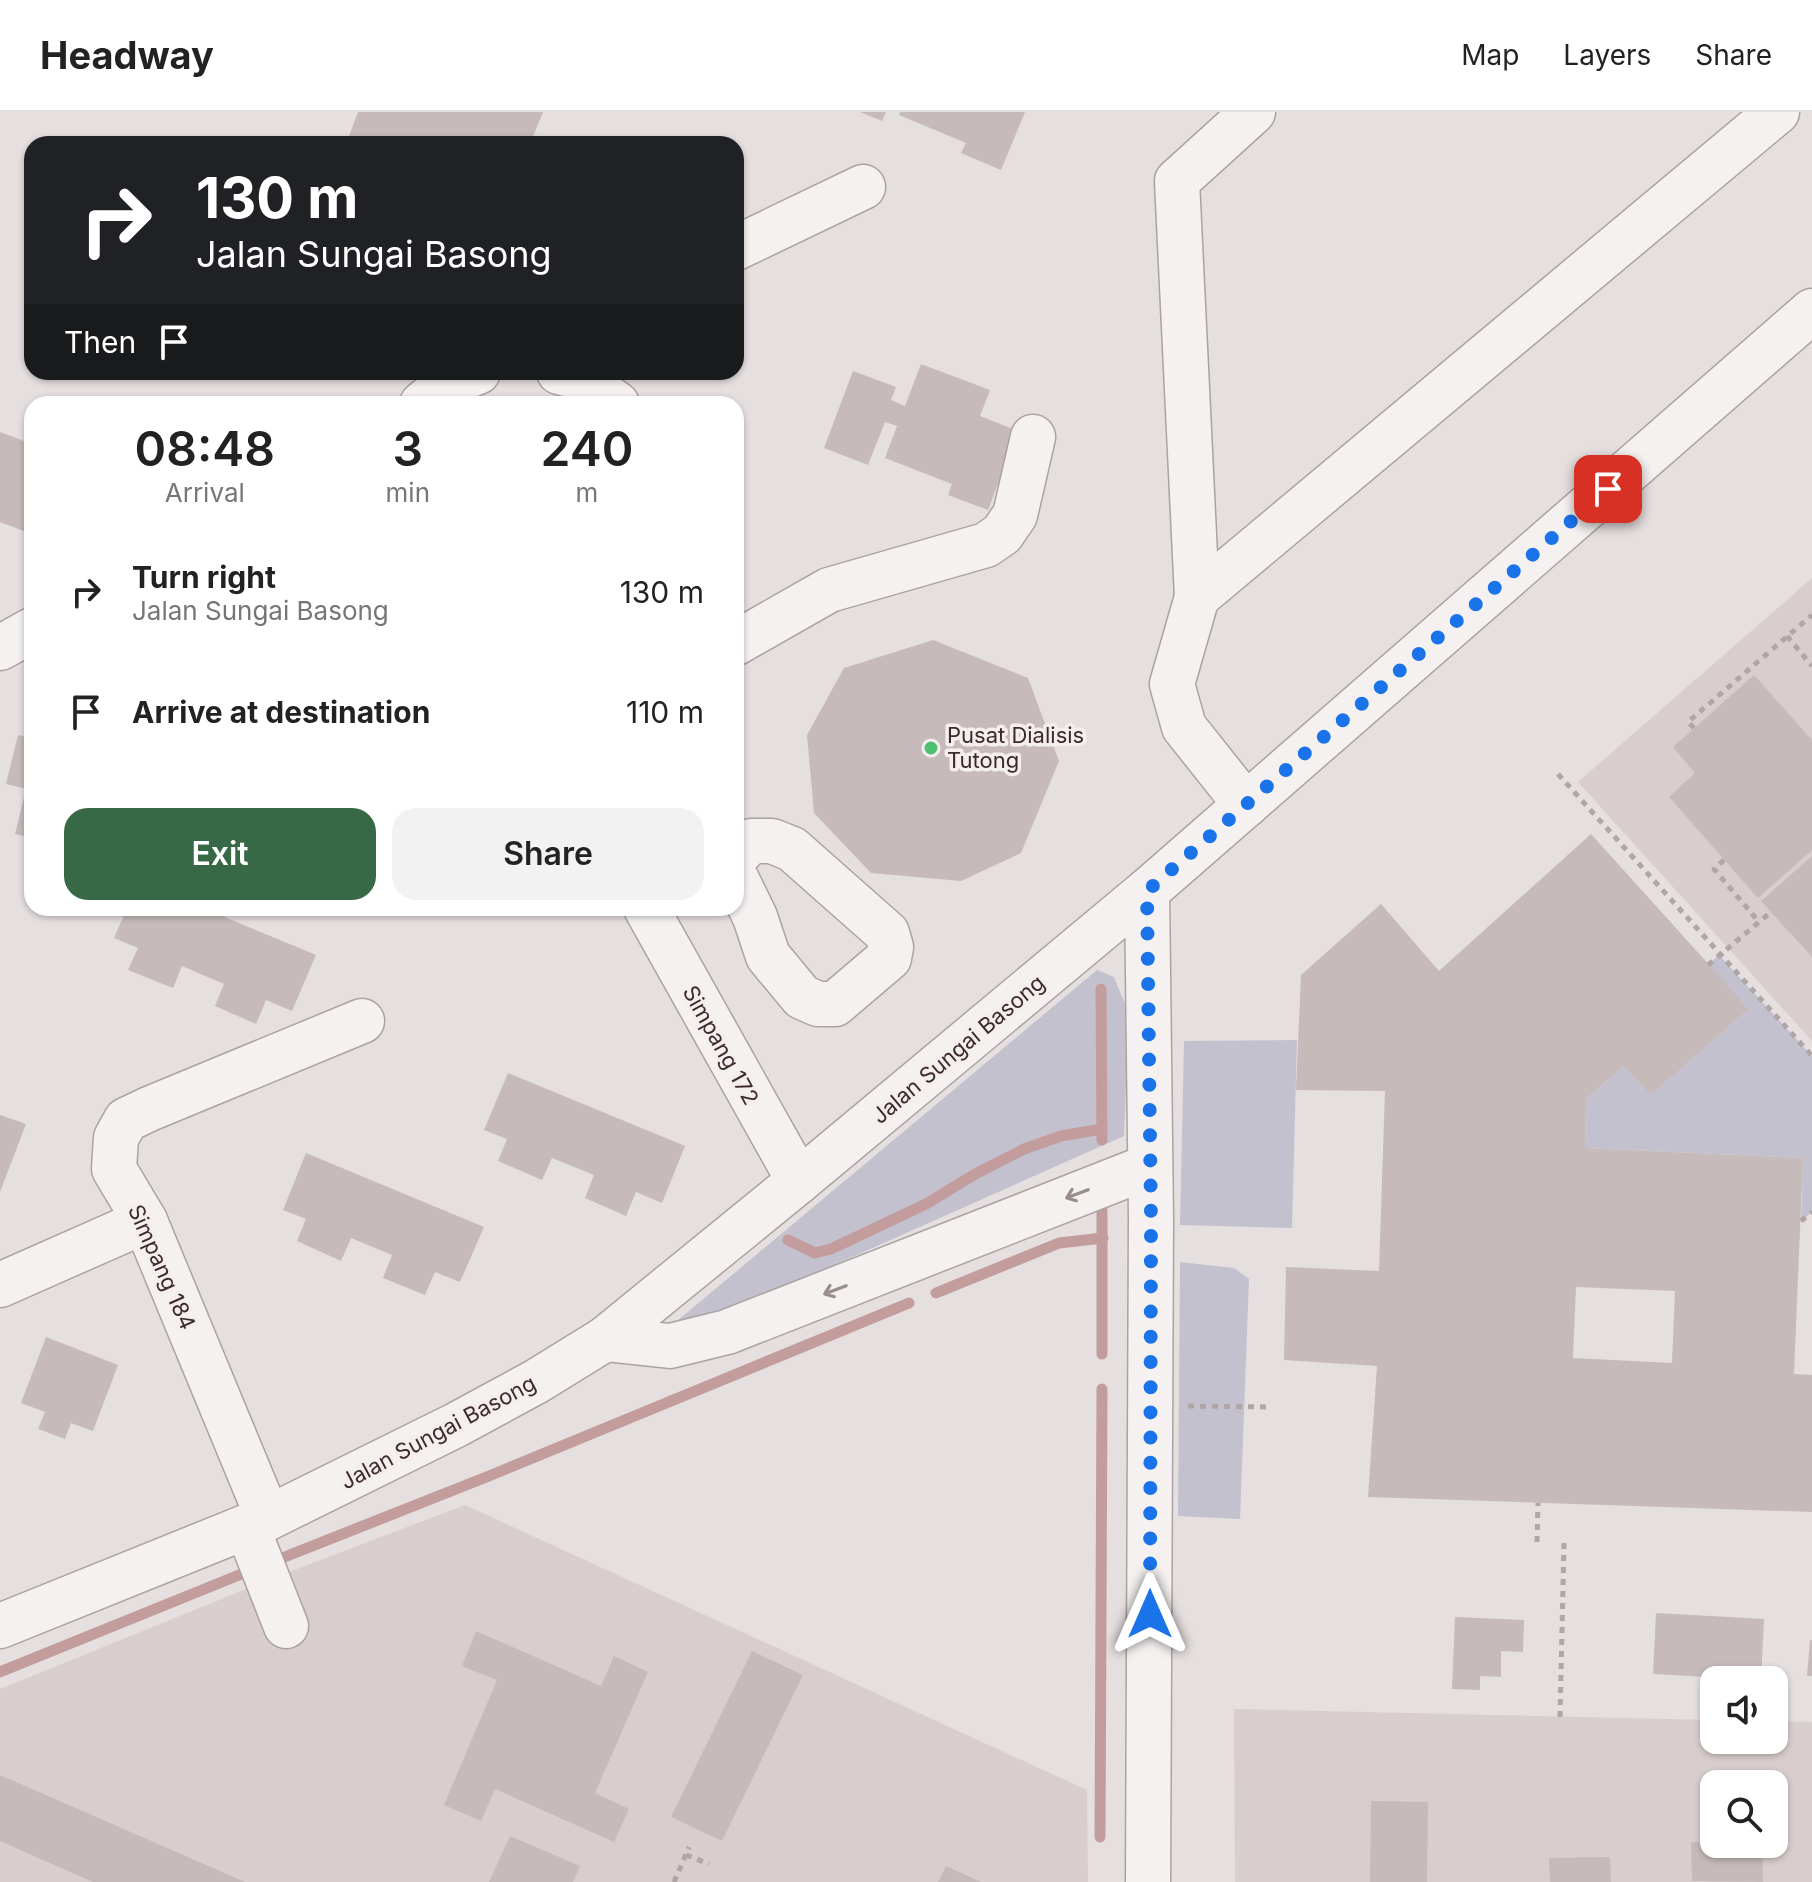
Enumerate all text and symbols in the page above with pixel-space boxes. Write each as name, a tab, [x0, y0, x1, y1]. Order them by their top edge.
text: Headway	[40, 32, 214, 78]
text: Map	[1461, 38, 1519, 72]
text: Layers	[1563, 38, 1651, 72]
text: Share	[1695, 38, 1772, 72]
text: 130 m	[196, 164, 358, 232]
icon: right	[64, 168, 168, 272]
text: Jalan Sungai Basong	[196, 232, 552, 276]
icon: arrive	[152, 320, 196, 364]
text: Then	[64, 324, 136, 360]
text: 08:48	[135, 419, 275, 478]
text: 3	[393, 419, 423, 478]
text: 240	[541, 419, 633, 478]
pin	[1574, 455, 1642, 523]
icon: arrive	[1586, 467, 1630, 511]
text: Arrival	[165, 477, 245, 508]
text: min	[386, 477, 430, 508]
text: m	[576, 477, 598, 508]
text: Turn right	[132, 559, 276, 595]
icon: right	[64, 570, 108, 614]
text: 130 m	[620, 574, 704, 610]
text: Jalan Sungai Basong	[132, 595, 389, 626]
icon: arrive	[64, 690, 108, 734]
text: Arrive at destination	[132, 694, 430, 730]
text: 110 m	[626, 694, 704, 730]
place label: Pusat Dialisis Tutong	[947, 722, 1084, 773]
marker: Pusat Dialisis Tutong	[922, 739, 940, 757]
button: Exit	[64, 808, 376, 900]
button: Share	[392, 808, 704, 900]
street label: Jalan Sungai Basong	[866, 969, 1050, 1129]
street label: Simpang 172	[678, 981, 764, 1109]
one-way arrow	[1065, 1188, 1090, 1203]
street label: Simpang 184	[123, 1200, 201, 1334]
one-way arrow	[823, 1283, 848, 1298]
street label: Jalan Sungai Basong	[336, 1370, 540, 1494]
position arrow	[1108, 1572, 1192, 1656]
map controls	[1700, 1666, 1788, 1858]
button: sound	[1700, 1666, 1788, 1754]
button: search	[1700, 1770, 1788, 1858]

